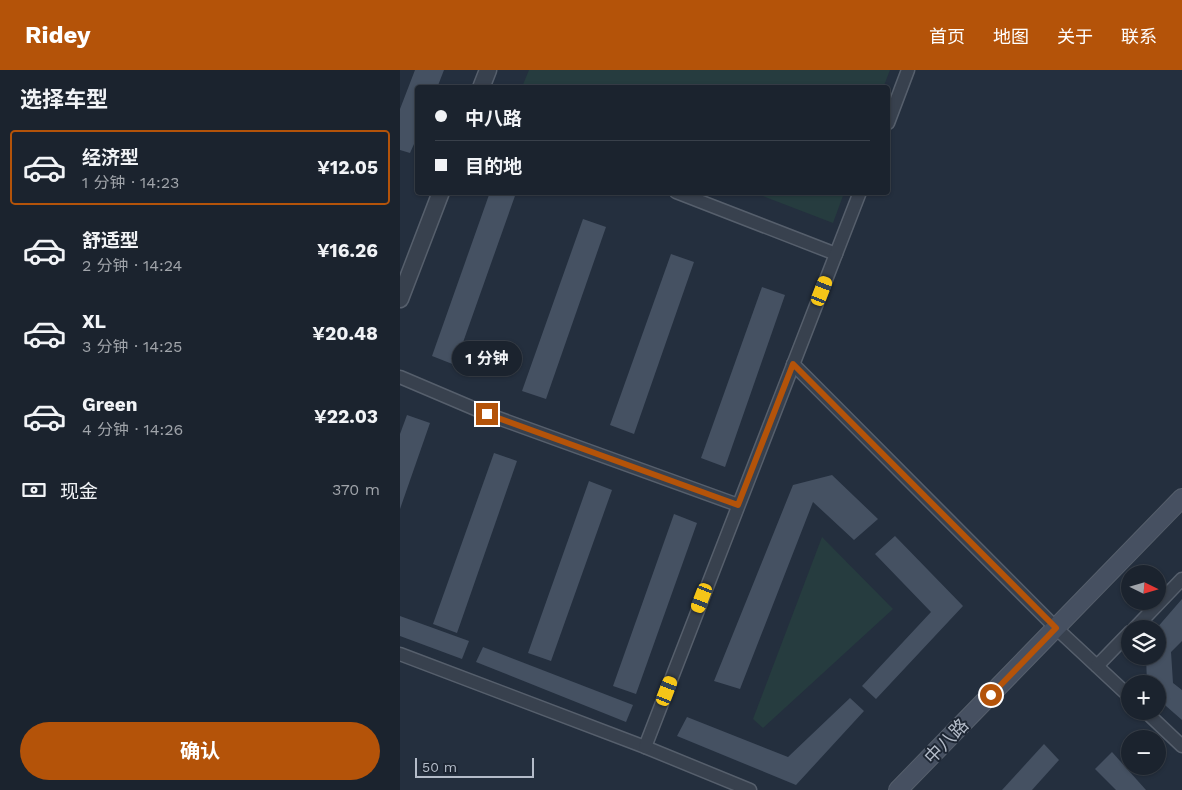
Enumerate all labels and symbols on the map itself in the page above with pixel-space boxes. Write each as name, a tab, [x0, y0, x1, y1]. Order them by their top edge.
car	[809, 274, 834, 308]
callout: 1 分钟	[452, 342, 522, 376]
route end	[476, 403, 498, 425]
north arrow	[1121, 565, 1166, 610]
car	[689, 581, 714, 615]
car	[654, 674, 679, 708]
route start	[980, 684, 1002, 706]
street label: 中八路	[920, 714, 972, 768]
scale bar	[415, 755, 534, 778]

